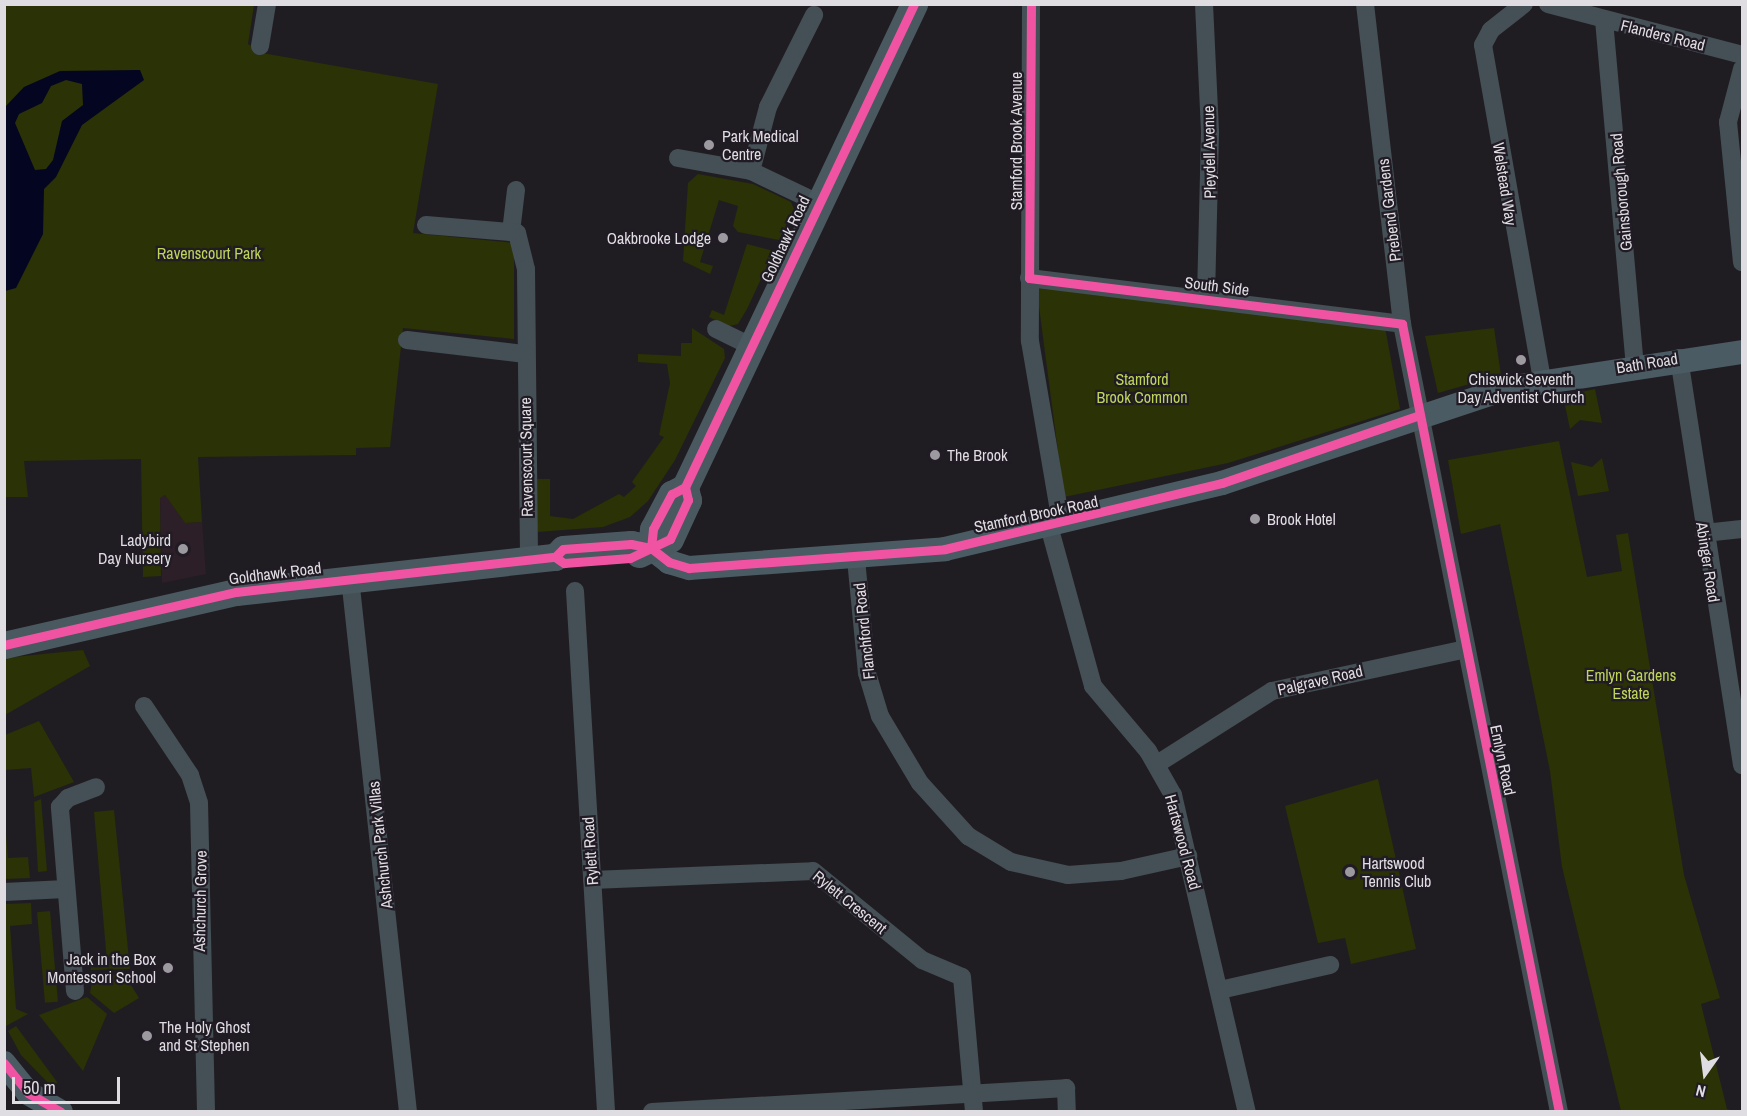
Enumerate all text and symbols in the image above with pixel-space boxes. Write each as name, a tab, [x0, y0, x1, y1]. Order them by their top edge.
street label: Flanders Road	[1619, 15, 1707, 55]
street label: Stamford Brook Avenue	[1006, 71, 1026, 211]
street label: Pleydell Avenue	[1199, 105, 1219, 199]
place label: Park Medical Centre	[722, 126, 799, 164]
street label: Gainsborough Road	[1606, 132, 1636, 252]
marker: Park Medical Centre	[700, 136, 718, 154]
street label: Welstead Way	[1489, 141, 1521, 227]
street label: Prebend Gardens	[1373, 157, 1405, 263]
street label: Goldhawk Road	[757, 193, 813, 285]
place label: Oakbrooke Lodge	[607, 228, 711, 248]
marker: Oakbrooke Lodge	[716, 231, 730, 245]
park label: Ravenscourt Park	[157, 243, 261, 263]
street label: South Side	[1184, 273, 1250, 299]
street label: Bath Road	[1615, 349, 1679, 377]
marker: Chiswick Seventh Day Adventist Church	[1514, 353, 1528, 367]
park label: Stamford Brook Common	[1096, 369, 1188, 407]
place label: Chiswick Seventh Day Adventist Church	[1457, 369, 1585, 407]
street label: Ravenscourt Square	[515, 397, 537, 517]
place label: The Brook	[947, 445, 1008, 465]
marker: The Brook	[928, 448, 942, 462]
street label: Stamford Brook Road	[972, 491, 1100, 537]
place label: Brook Hotel	[1267, 509, 1336, 529]
marker: Brook Hotel	[1248, 512, 1262, 526]
street label: Abinger Road	[1692, 521, 1724, 603]
place label: Ladybird Day Nursery	[98, 530, 171, 568]
marker: Ladybird Day Nursery	[176, 542, 190, 556]
street label: Goldhawk Road	[228, 558, 322, 588]
street label: Flanchford Road	[849, 582, 879, 680]
street label: Palgrave Road	[1276, 661, 1364, 699]
park label: Emlyn Gardens Estate	[1586, 665, 1676, 703]
street label: Emlyn Road	[1486, 723, 1520, 797]
street label: Ashchurch Park Villas	[364, 780, 396, 910]
street label: Hartswood Road	[1161, 792, 1205, 892]
street label: Rylett Road	[578, 816, 602, 886]
street label: Ashchurch Grove	[190, 850, 210, 952]
place label: Hartswood Tennis Club	[1362, 853, 1431, 891]
marker: Hartswood Tennis Club	[1343, 865, 1357, 879]
street label: Rylett Crescent	[809, 866, 891, 938]
place label: Jack in the Box Montessori School	[47, 949, 156, 987]
marker: Jack in the Box Montessori School	[161, 961, 175, 975]
place label: The Holy Ghost and St Stephen	[159, 1017, 250, 1055]
marker: The Holy Ghost and St Stephen	[140, 1029, 154, 1043]
north arrow	[1675, 1044, 1735, 1104]
scale bar	[15, 1065, 123, 1103]
text: 50 m	[23, 1075, 56, 1100]
text: N	[1693, 1080, 1708, 1103]

